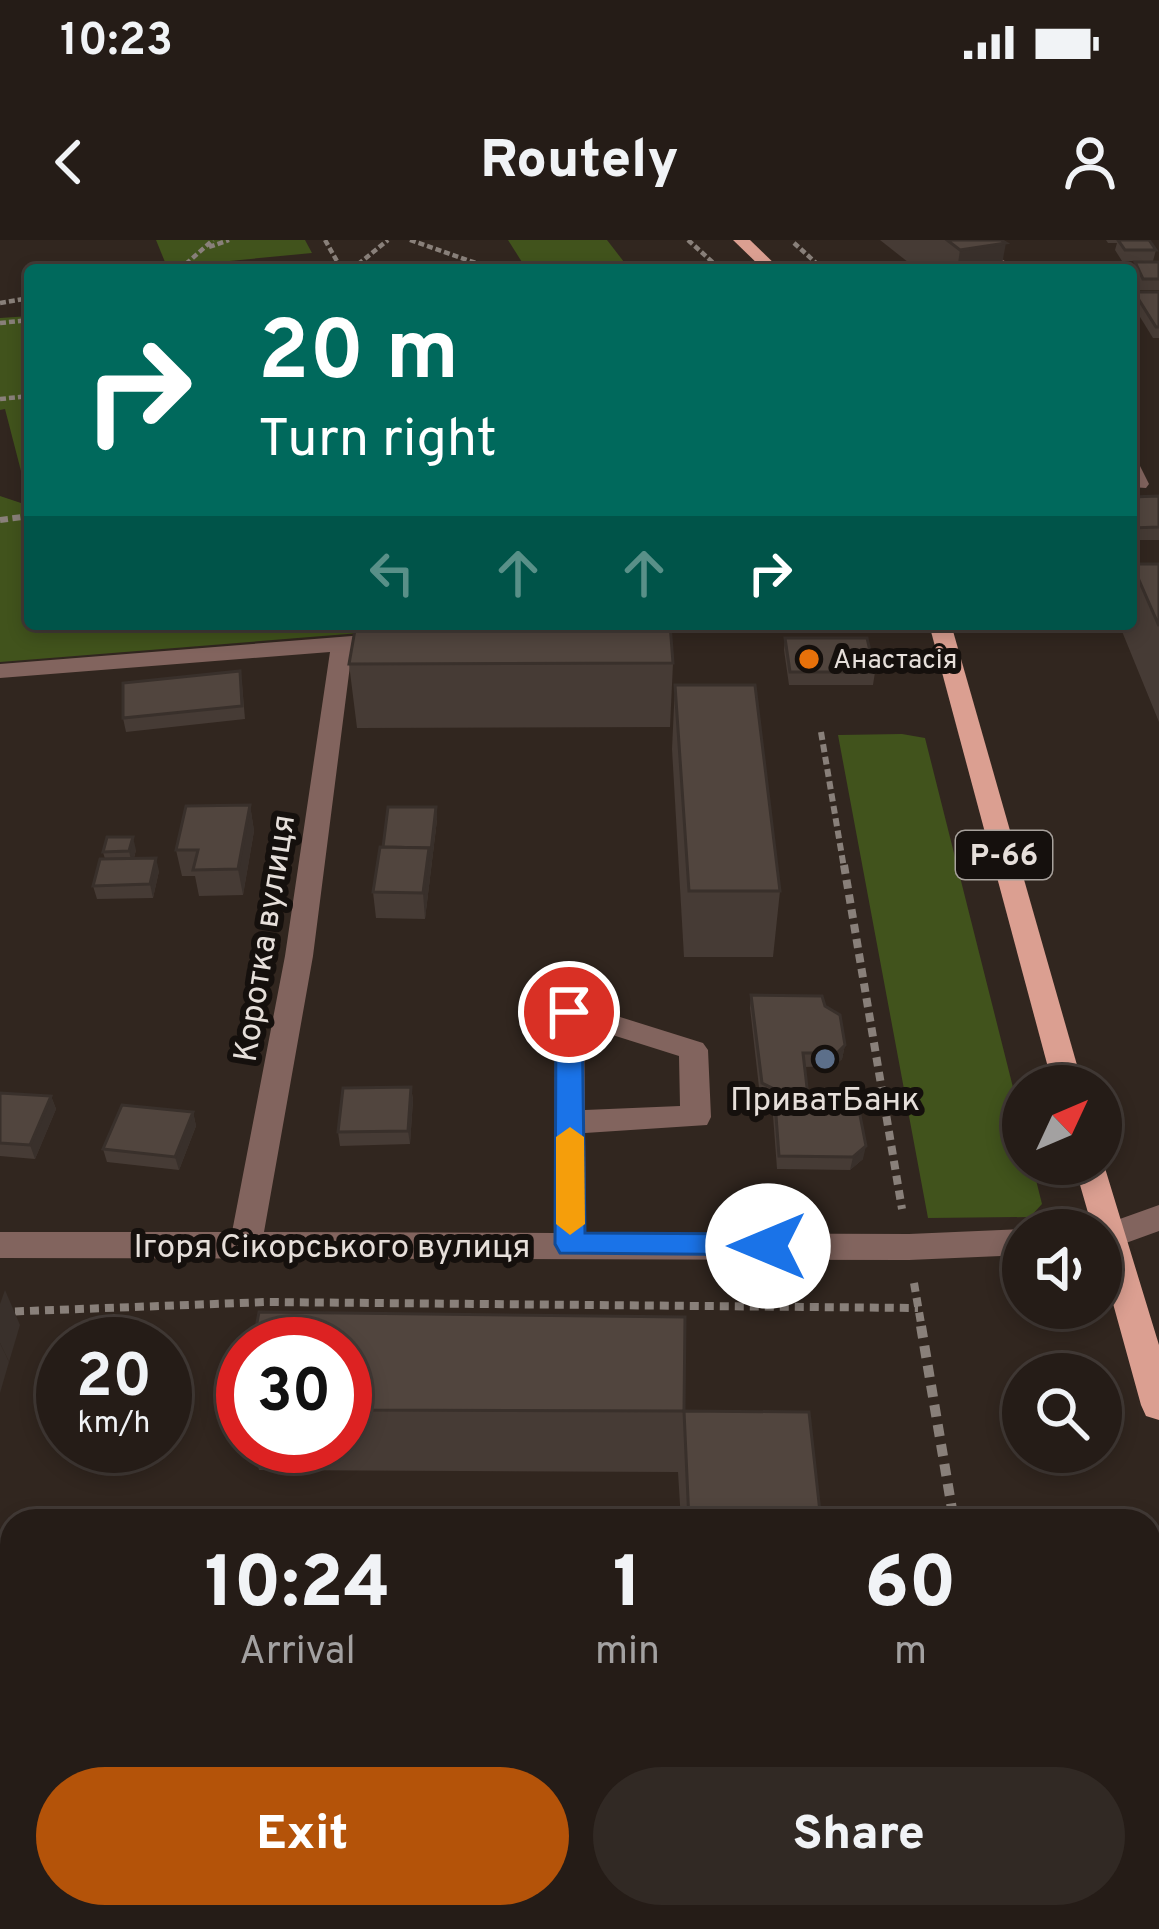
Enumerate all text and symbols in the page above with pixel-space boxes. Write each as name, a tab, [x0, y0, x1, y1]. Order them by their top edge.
text: 10:23	[60, 14, 173, 71]
text: Routely	[480, 128, 679, 197]
icon: back	[36, 129, 102, 195]
icon: person	[1057, 129, 1123, 195]
text: 20 m	[258, 303, 459, 409]
icon: right	[60, 312, 216, 468]
text: Turn right	[258, 407, 497, 476]
icon: left	[359, 540, 425, 606]
icon: ahead	[485, 540, 551, 606]
icon: ahead	[611, 540, 677, 606]
icon: right	[737, 540, 803, 606]
place label: Анастасія	[833, 644, 957, 678]
marker: Анастасія	[796, 646, 822, 672]
street label: Коротка вулиця	[227, 812, 307, 1065]
road number: Р-66	[956, 831, 1052, 879]
pin	[518, 961, 620, 1063]
icon: arrive	[536, 979, 602, 1045]
marker: ПриватБанк	[812, 1046, 838, 1072]
north arrow	[1002, 1065, 1122, 1185]
map controls	[1002, 1065, 1122, 1473]
place label: ПриватБанк	[730, 1081, 920, 1123]
position arrow	[705, 1183, 831, 1309]
button: sound	[1002, 1209, 1122, 1329]
street label: Ігоря Сікорського вулиця	[133, 1228, 531, 1270]
speed limit sign: 30	[216, 1317, 372, 1473]
text: 20	[76, 1342, 152, 1418]
button: search	[1002, 1353, 1122, 1473]
text: km/h	[78, 1406, 150, 1443]
text: 10:24	[204, 1541, 391, 1633]
text: 1	[613, 1541, 642, 1633]
text: 60	[864, 1541, 957, 1633]
text: Arrival	[239, 1629, 356, 1678]
text: min	[595, 1629, 660, 1678]
text: m	[894, 1629, 927, 1678]
button: Exit	[36, 1767, 569, 1905]
button: Share	[593, 1767, 1125, 1905]

